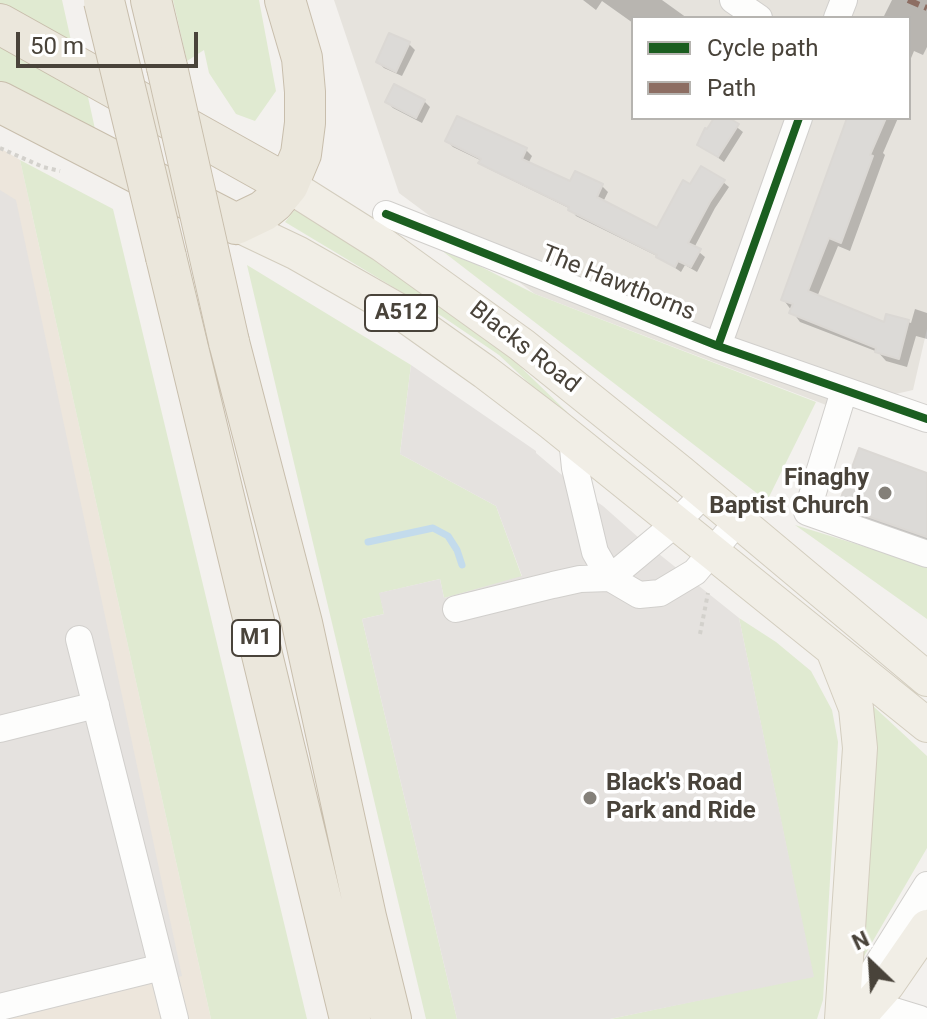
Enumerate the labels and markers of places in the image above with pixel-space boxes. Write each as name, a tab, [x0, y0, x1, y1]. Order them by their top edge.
place label: Finaghy Baptist Church	[709, 465, 869, 521]
marker: Finaghy Baptist Church	[876, 484, 894, 502]
place label: Black's Road Park and Ride	[606, 770, 756, 826]
marker: Black's Road Park and Ride	[581, 789, 599, 807]

